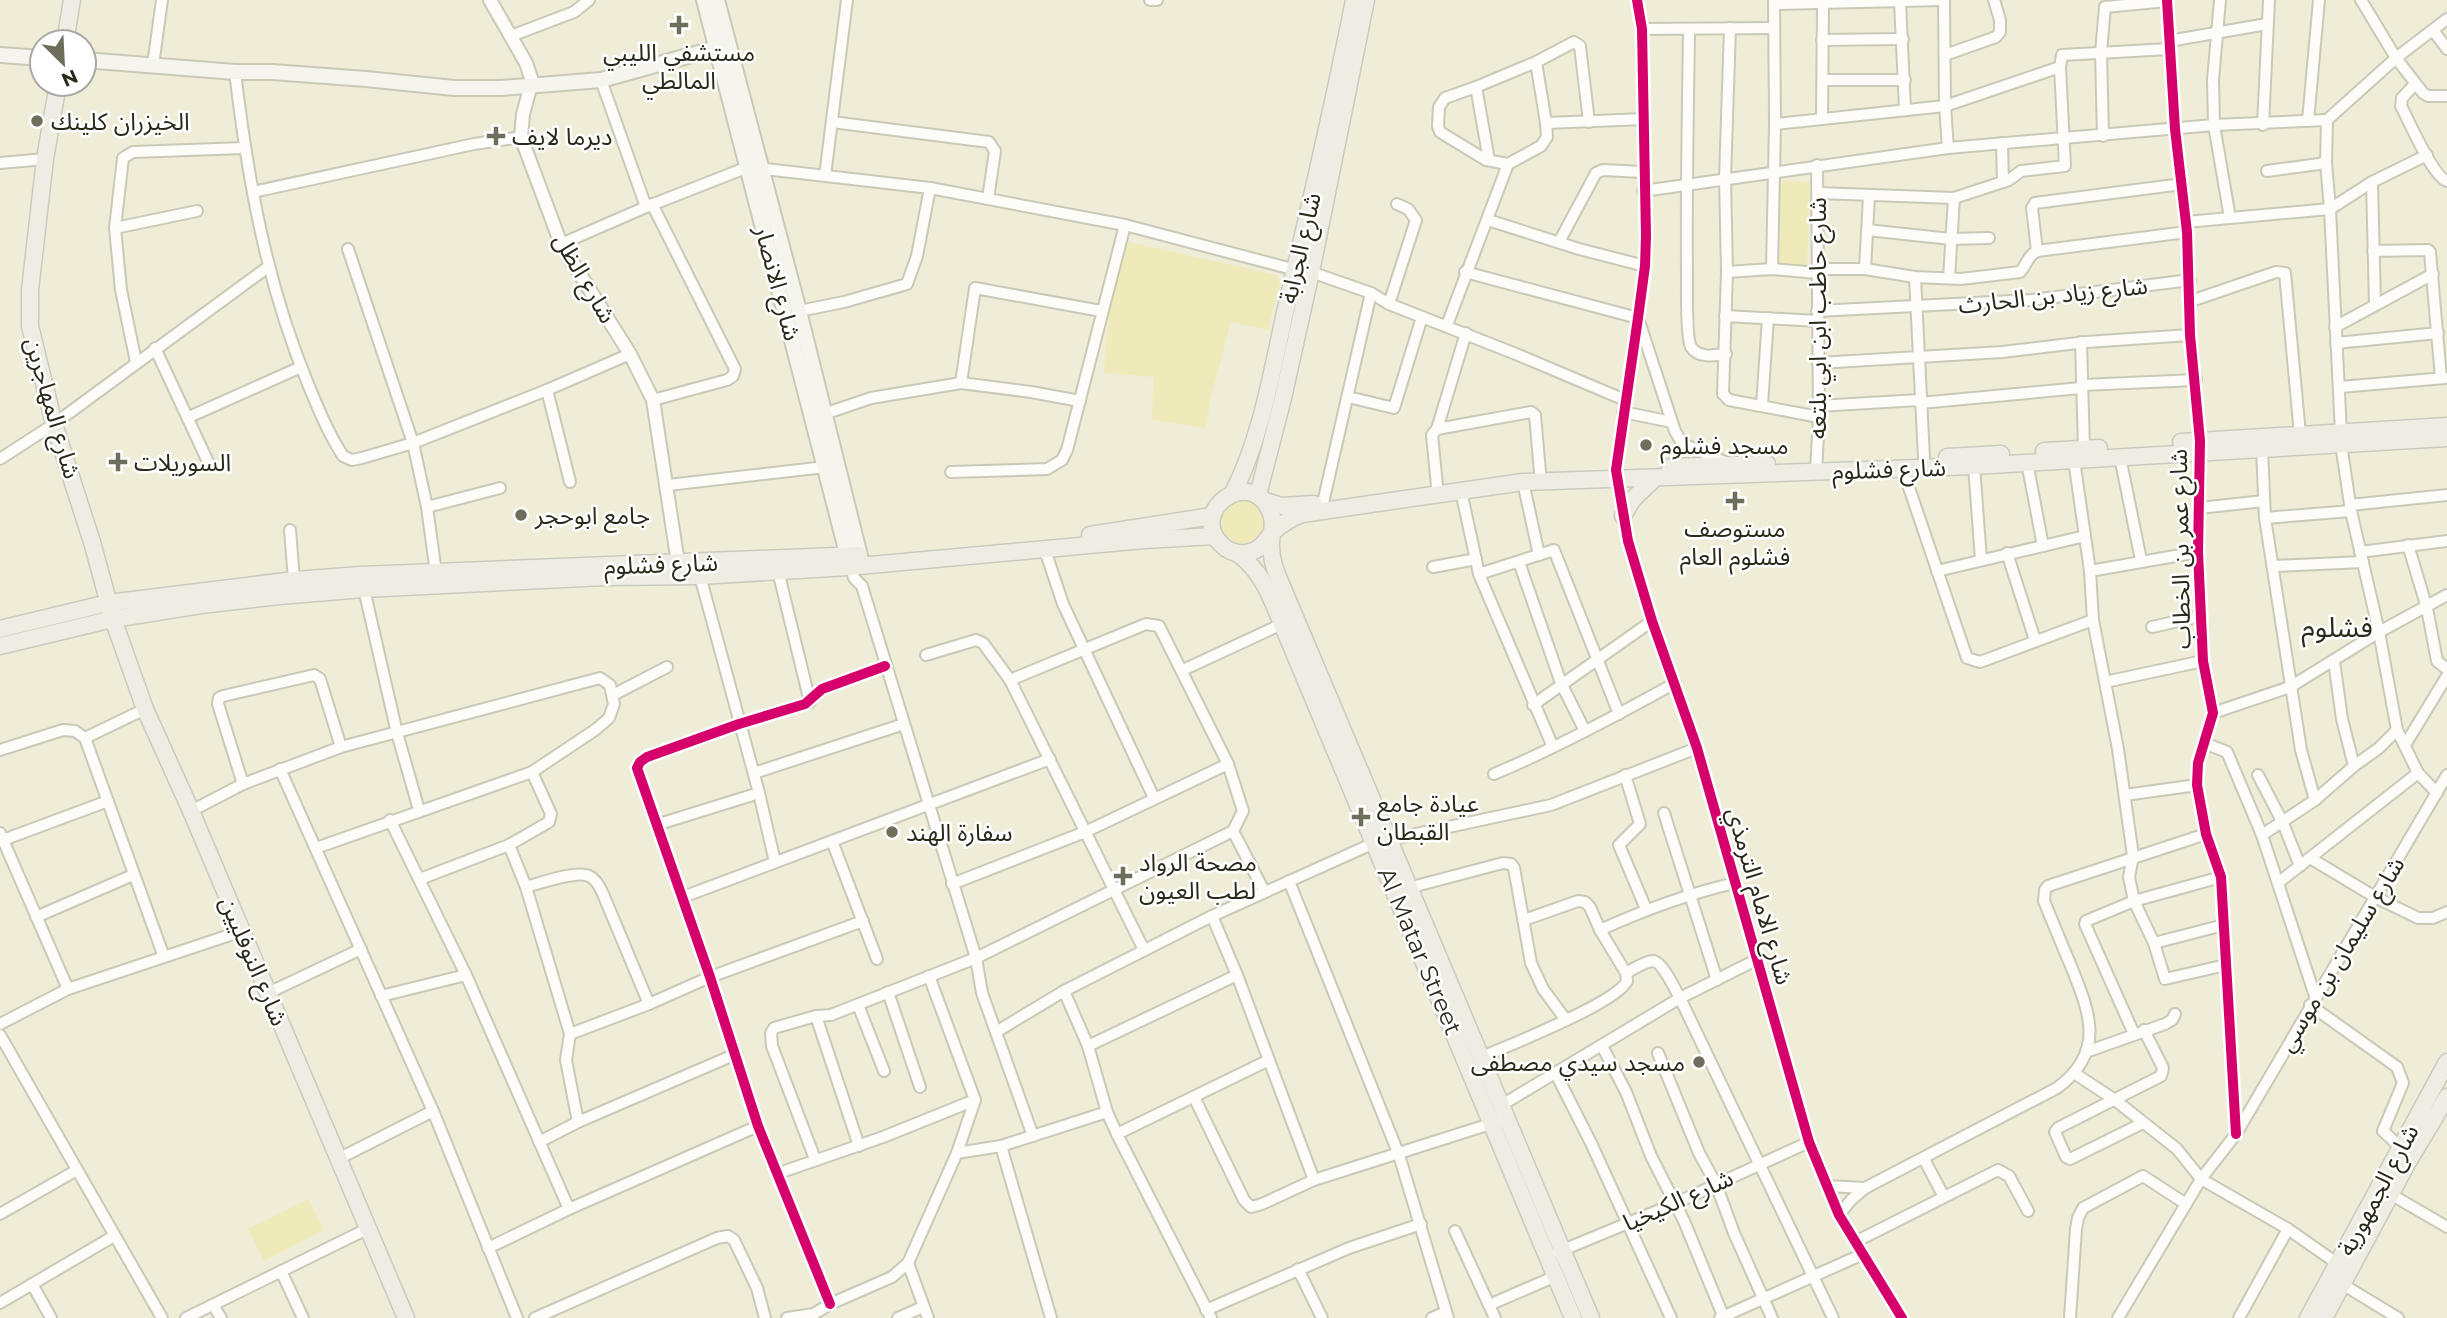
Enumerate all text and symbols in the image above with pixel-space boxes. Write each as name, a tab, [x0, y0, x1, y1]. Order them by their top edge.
marker: مستشفي الليبي المالطي	[669, 15, 689, 35]
north arrow	[28, 28, 98, 98]
place label: مستشفي الليبي المالطي	[603, 38, 755, 99]
text: N	[58, 64, 81, 92]
place label: الخيزران كلينك	[51, 107, 190, 136]
marker: الخيزران كلينك	[29, 113, 45, 129]
place label: ديرما لايف	[512, 122, 613, 151]
marker: ديرما لايف	[486, 126, 506, 146]
street label: شارع الجرابة	[1273, 190, 1330, 307]
street label: شارع حاطب ابن ابي بلتعه	[1803, 197, 1836, 439]
street label: شارع الانصار	[746, 221, 807, 344]
street label: شارع الظل	[545, 228, 622, 330]
street label: شارع زياد بن الحارث	[1957, 271, 2149, 322]
street label: شارع المهاجرين	[16, 334, 87, 483]
place label: مسجد فشلوم	[1660, 431, 1789, 464]
marker: مسجد فشلوم	[1638, 437, 1654, 453]
place label: السوريلات	[134, 448, 231, 477]
street label: شارع عمر بن الخطاب	[2164, 449, 2199, 649]
marker: السوريلات	[108, 452, 128, 472]
street label: شارع فشلوم	[1831, 453, 1947, 489]
marker: مستوصف فشلوم العام	[1725, 491, 1745, 511]
place label: جامع ابوحجر	[534, 501, 650, 533]
marker: جامع ابوحجر	[513, 507, 529, 523]
place label: مستوصف فشلوم العام	[1680, 514, 1790, 575]
street label: شارع فشلوم	[603, 548, 719, 584]
district label: فشلوم	[2301, 610, 2373, 648]
place label: عيادة جامع القبطان	[1377, 789, 1479, 846]
street label: شارع الامام الترمذي	[1716, 804, 1799, 989]
marker: عيادة جامع القبطان	[1351, 807, 1371, 827]
place label: سفارة الهند	[906, 818, 1013, 847]
marker: سفارة الهند	[884, 824, 900, 840]
place label: مصحة الرواد لطب العيون	[1139, 848, 1257, 905]
street label: شارع سليمان بن موسي	[2271, 851, 2415, 1059]
street label: Al Matar Street	[1372, 863, 1468, 1039]
marker: مصحة الرواد لطب العيون	[1113, 866, 1133, 886]
street label: شارع النوفليين	[211, 892, 294, 1031]
place label: مسجد سيدي مصطفى	[1471, 1048, 1685, 1081]
marker: مسجد سيدي مصطفى	[1691, 1054, 1707, 1070]
street label: شارع الجمهورية	[2331, 1119, 2427, 1262]
street label: شارع الكيخيا	[1618, 1163, 1739, 1240]

